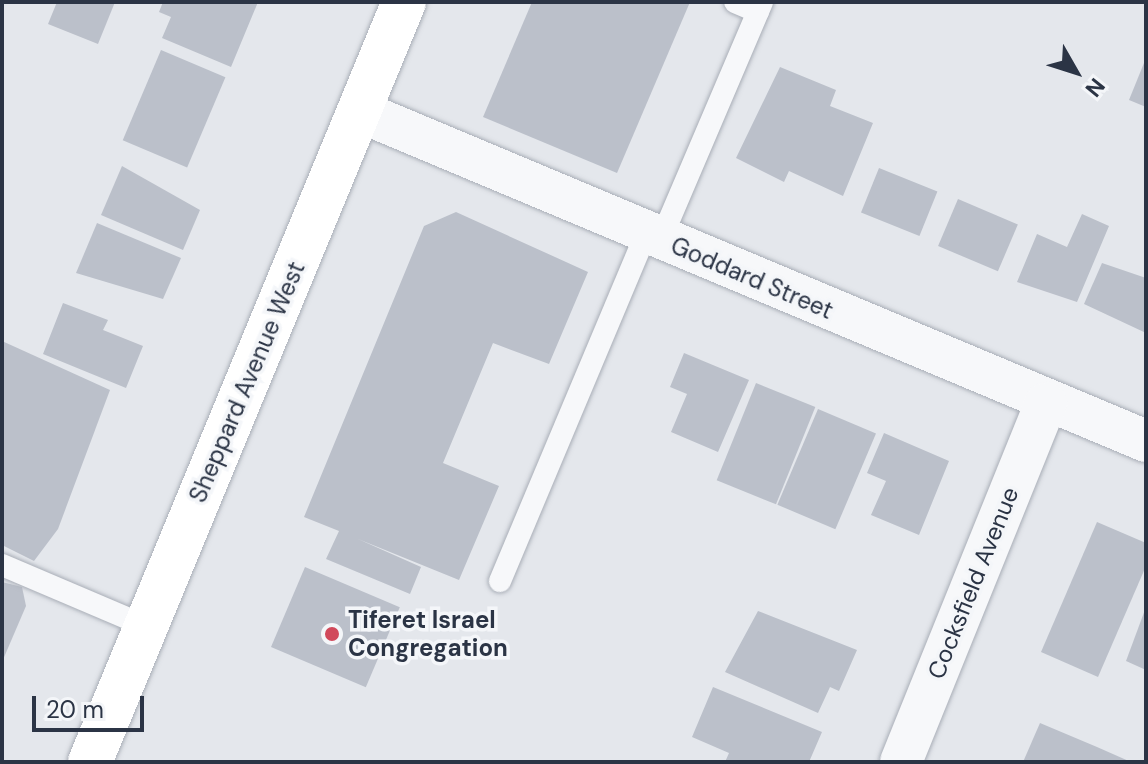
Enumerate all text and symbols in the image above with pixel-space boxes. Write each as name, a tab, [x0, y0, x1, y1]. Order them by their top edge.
north arrow	[1036, 32, 1116, 112]
text: N	[1079, 72, 1111, 103]
street label: Goddard Street	[667, 231, 837, 325]
street label: Sheppard Avenue West	[183, 257, 311, 507]
street label: Cocksfield Avenue	[921, 483, 1025, 683]
place label: Tiferet Israel Congregation	[348, 606, 508, 662]
marker: Tiferet Israel Congregation	[323, 625, 341, 643]
scale bar	[36, 680, 148, 730]
text: 20 m	[46, 694, 104, 725]

